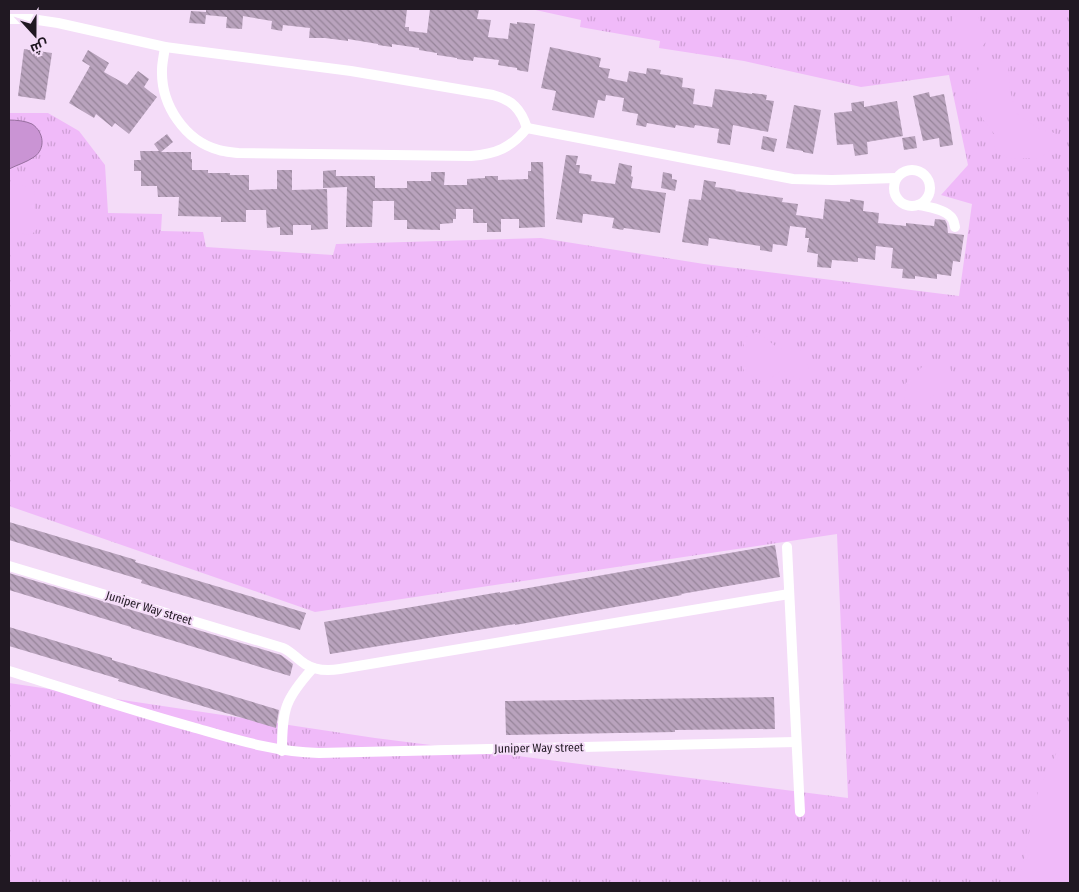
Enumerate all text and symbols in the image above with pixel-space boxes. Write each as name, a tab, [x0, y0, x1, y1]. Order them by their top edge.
north arrow	[10, 10, 60, 60]
text: ش	[28, 36, 51, 58]
street label: Juniper Way street	[104, 588, 194, 628]
street label: Juniper Way street	[494, 740, 584, 756]

